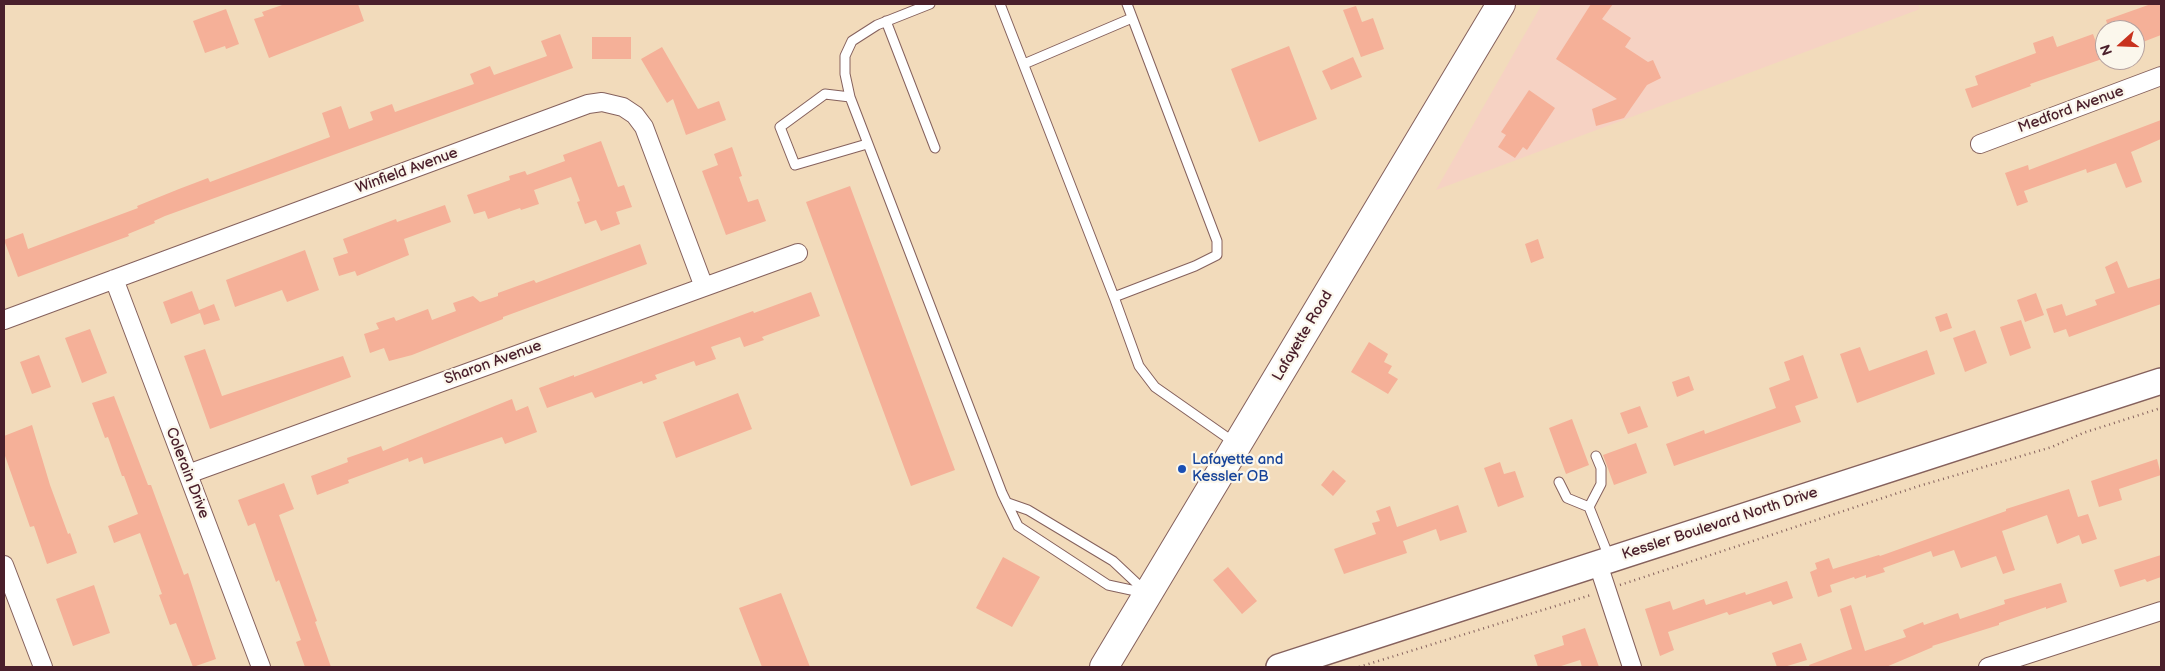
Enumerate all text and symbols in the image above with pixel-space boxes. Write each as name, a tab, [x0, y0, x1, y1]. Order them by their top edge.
north arrow	[2095, 20, 2145, 70]
text: N	[2097, 42, 2116, 58]
street label: Medford Avenue	[2016, 83, 2126, 137]
street label: Winfield Avenue	[353, 144, 461, 198]
street label: Lafayette Road	[1269, 288, 1337, 384]
street label: Sharon Avenue	[442, 337, 544, 389]
street label: Colerain Drive	[161, 425, 213, 521]
place label: Lafayette and Kessler OB	[1192, 451, 1283, 486]
marker: Lafayette and Kessler OB	[1176, 463, 1188, 475]
street label: Kessler Boulevard North Drive	[1620, 484, 1820, 564]

